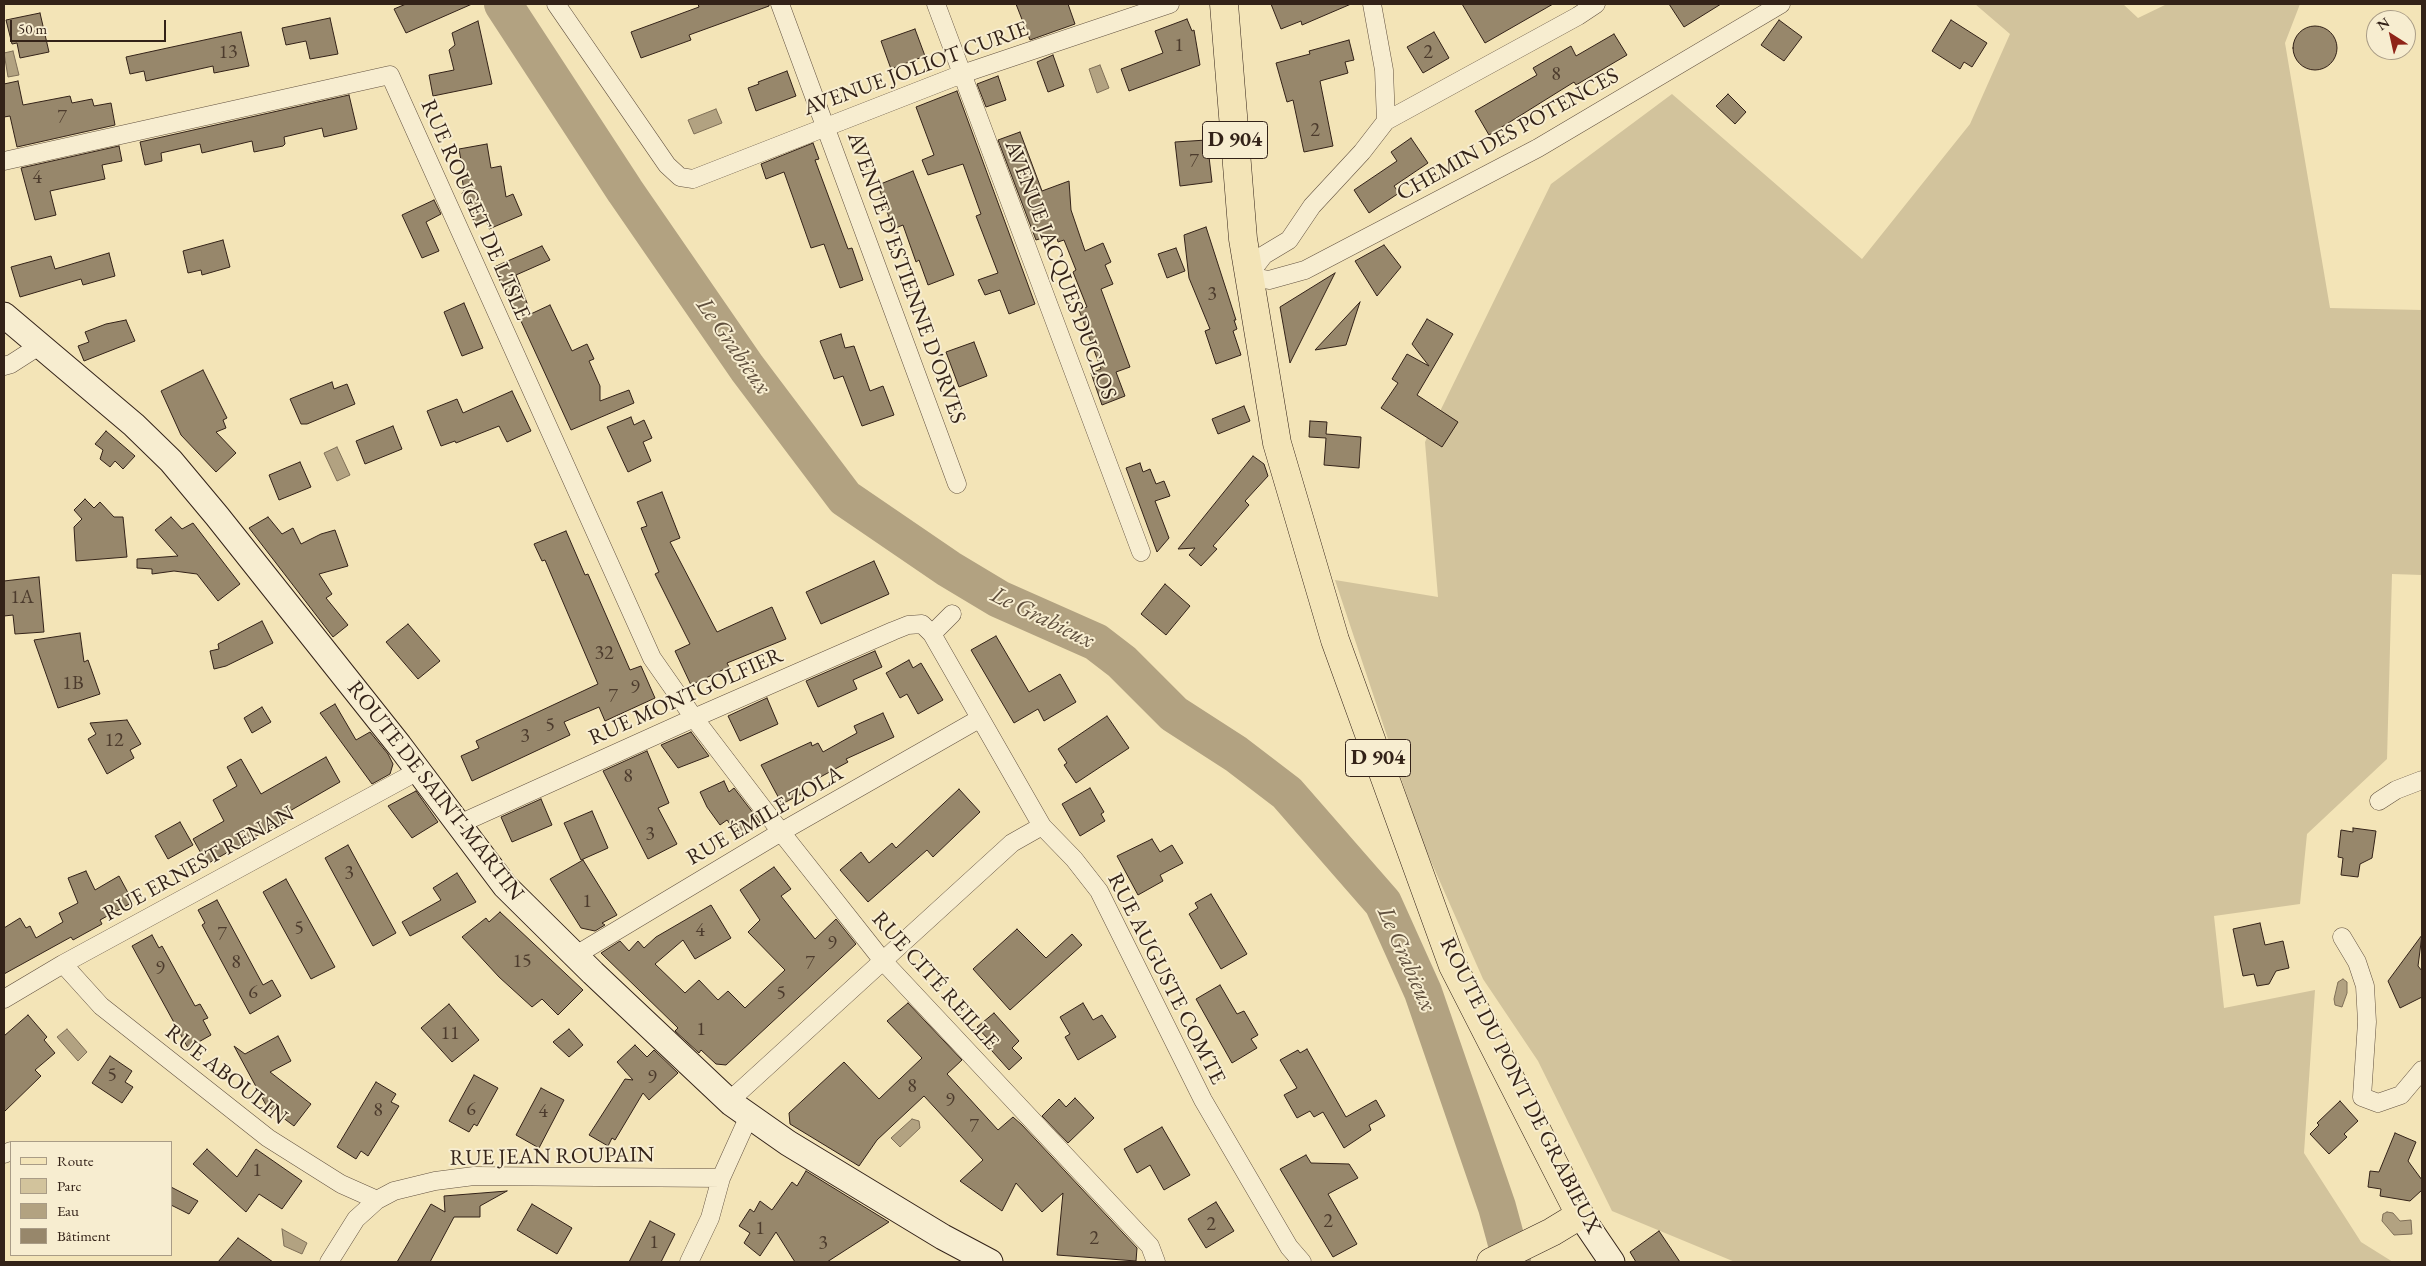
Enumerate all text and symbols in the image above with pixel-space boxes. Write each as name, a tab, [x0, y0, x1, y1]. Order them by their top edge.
scale bar	[12, 10, 169, 42]
north arrow	[2366, 10, 2416, 60]
text: N	[2373, 13, 2393, 34]
street label: AVENUE JOLIOT CURIE	[800, 16, 1032, 122]
text: 50 m	[18, 19, 47, 38]
house number: 1	[1174, 34, 1184, 58]
house number: 13	[218, 41, 238, 65]
house number: 2	[1423, 41, 1433, 65]
street label: CHEMIN DES POTENCES	[1392, 63, 1624, 207]
house number: 8	[1551, 63, 1561, 87]
street label: RUE ROUGET DE L'ISLE	[414, 96, 536, 324]
house number: 7	[57, 106, 67, 130]
house number: 2	[1310, 119, 1320, 143]
road number: D 904	[1202, 122, 1268, 158]
street label: AVENUE D'ESTIENNE D'ORVES	[841, 129, 971, 427]
street label: AVENUE JACQUES DUCLOS	[998, 137, 1122, 403]
house number: 7	[1189, 150, 1199, 174]
house number: 4	[32, 166, 42, 190]
house number: 3	[1207, 283, 1217, 307]
water label: Le Grabieux	[689, 292, 777, 400]
water label: Le Grabieux	[986, 581, 1098, 655]
house number: 1A	[10, 586, 34, 610]
street label: RUE MONTGOLFIER	[585, 642, 787, 752]
house number: 32	[594, 642, 614, 666]
house number: 1B	[62, 672, 84, 696]
street label: ROUTE DE SAINT-MARTIN	[341, 676, 529, 906]
house number: 9	[630, 676, 640, 700]
house number: 7	[608, 685, 618, 709]
house number: 5	[545, 714, 555, 738]
house number: 3	[520, 725, 530, 749]
house number: 12	[104, 729, 124, 753]
road number: D 904	[1346, 740, 1410, 776]
street label: RUE ÉMILE ZOLA	[682, 761, 848, 871]
house number: 8	[623, 765, 633, 789]
street label: RUE ERNEST RENAN	[99, 801, 299, 927]
house number: 3	[645, 823, 655, 847]
house number: 3	[344, 862, 354, 886]
street label: RUE AUGUSTE COMTE	[1101, 869, 1231, 1089]
house number: 1	[582, 890, 592, 914]
water label: Le Grabieux	[1370, 902, 1442, 1016]
street label: RUE CITÉ REILLE	[866, 906, 1004, 1056]
house number: 5	[294, 917, 304, 941]
house number: 4	[695, 919, 705, 943]
house number: 7	[217, 923, 227, 947]
house number: 9	[827, 932, 837, 956]
street label: ROUTE DU PONT DE GRABIEUX	[1434, 934, 1606, 1238]
house number: 15	[512, 950, 532, 974]
house number: 8	[231, 951, 241, 975]
house number: 7	[805, 952, 815, 976]
house number: 9	[155, 957, 165, 981]
house number: 6	[248, 981, 258, 1005]
house number: 5	[776, 982, 786, 1006]
house number: 1	[696, 1018, 706, 1042]
street label: RUE ABOULIN	[160, 1019, 292, 1131]
house number: 11	[440, 1022, 460, 1046]
house number: 5	[107, 1064, 117, 1088]
house number: 9	[647, 1066, 657, 1090]
house number: 8	[907, 1075, 917, 1099]
house number: 9	[945, 1089, 955, 1113]
house number: 6	[466, 1098, 476, 1122]
house number: 8	[373, 1099, 383, 1123]
house number: 4	[538, 1100, 548, 1124]
house number: 7	[969, 1115, 979, 1139]
legend	[10, 1141, 172, 1256]
street label: RUE JEAN ROUPAIN	[449, 1142, 655, 1172]
text: Route	[57, 1151, 94, 1170]
house number: 1	[252, 1159, 262, 1183]
text: Parc	[57, 1176, 82, 1195]
text: Eau	[57, 1201, 79, 1220]
house number: 2	[1323, 1210, 1333, 1234]
house number: 2	[1206, 1213, 1216, 1237]
house number: 1	[755, 1217, 765, 1241]
text: Bâtiment	[57, 1226, 110, 1245]
house number: 2	[1089, 1227, 1099, 1251]
house number: 1	[649, 1231, 659, 1255]
house number: 3	[818, 1232, 828, 1256]

